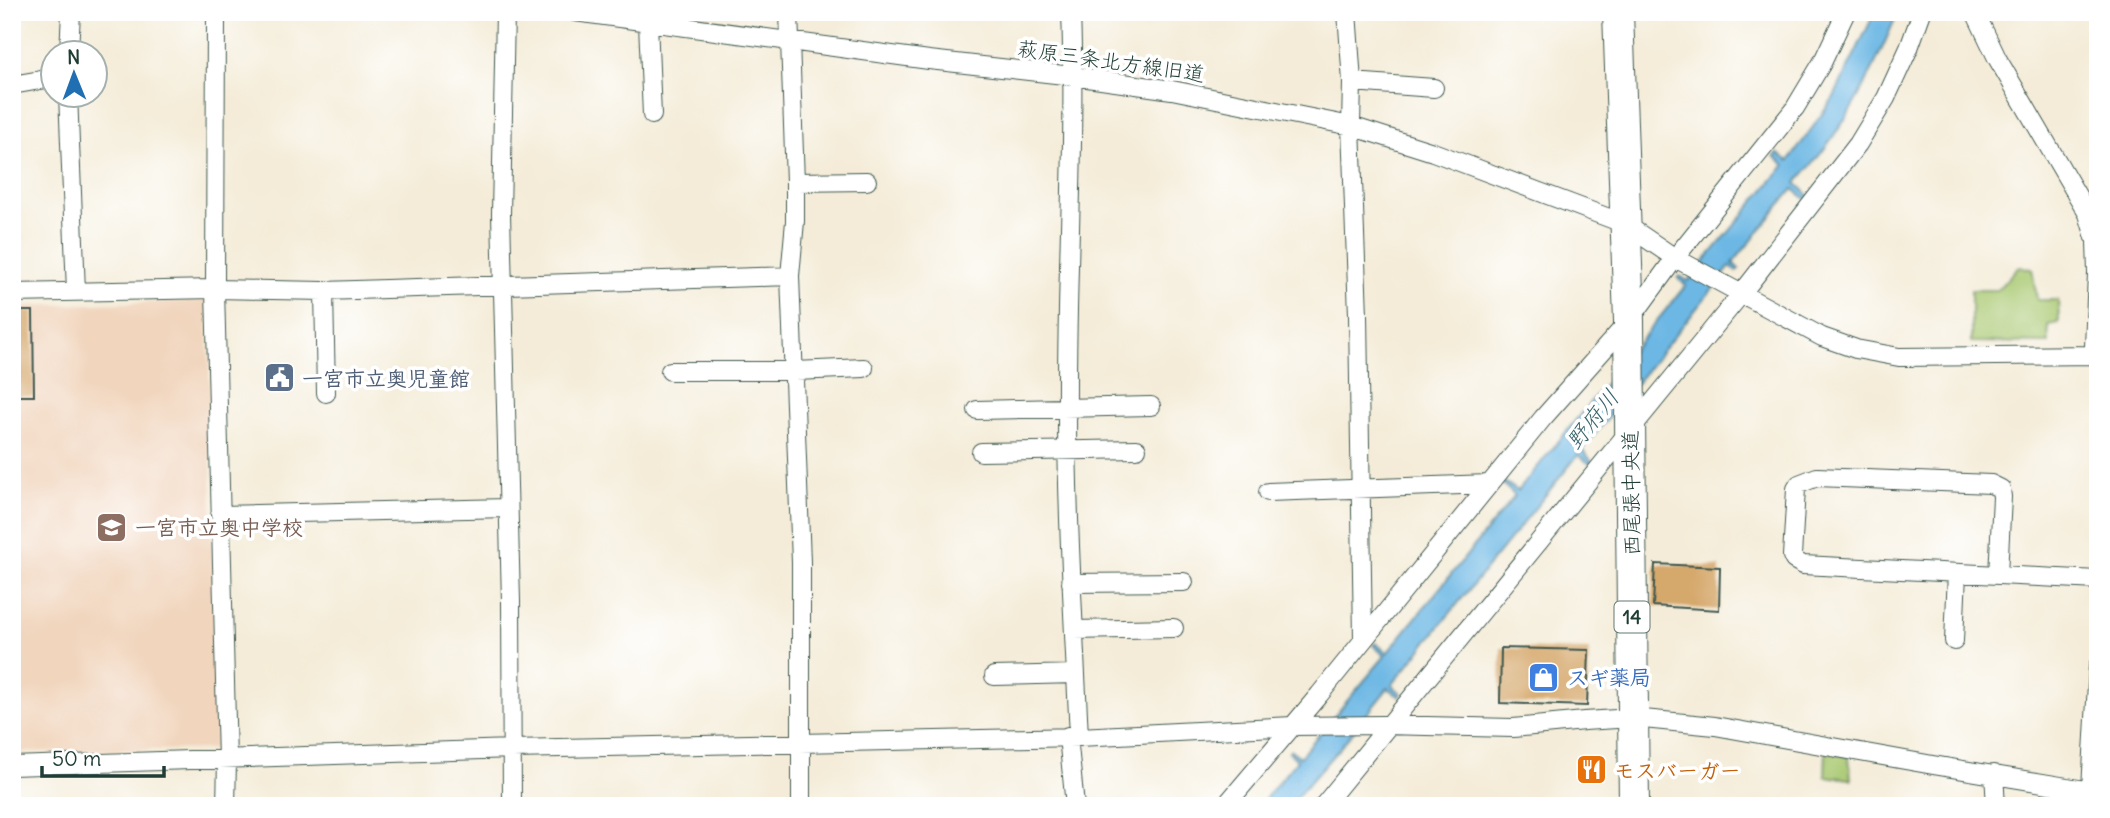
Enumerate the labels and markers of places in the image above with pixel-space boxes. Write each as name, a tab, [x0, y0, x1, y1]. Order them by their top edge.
public building icon: 一宮市立奥児童館	[262, 361, 296, 395]
place label: 一宮市立奥児童館	[302, 365, 470, 392]
school or university icon: 一宮市立奥中学校	[95, 510, 129, 544]
place label: 一宮市立奥中学校	[135, 514, 303, 541]
shop icon: スギ薬局	[1527, 660, 1561, 694]
place label: スギ薬局	[1567, 664, 1651, 691]
restaurant icon: モスバーガー	[1574, 753, 1608, 787]
place label: モスバーガー	[1614, 757, 1740, 784]

